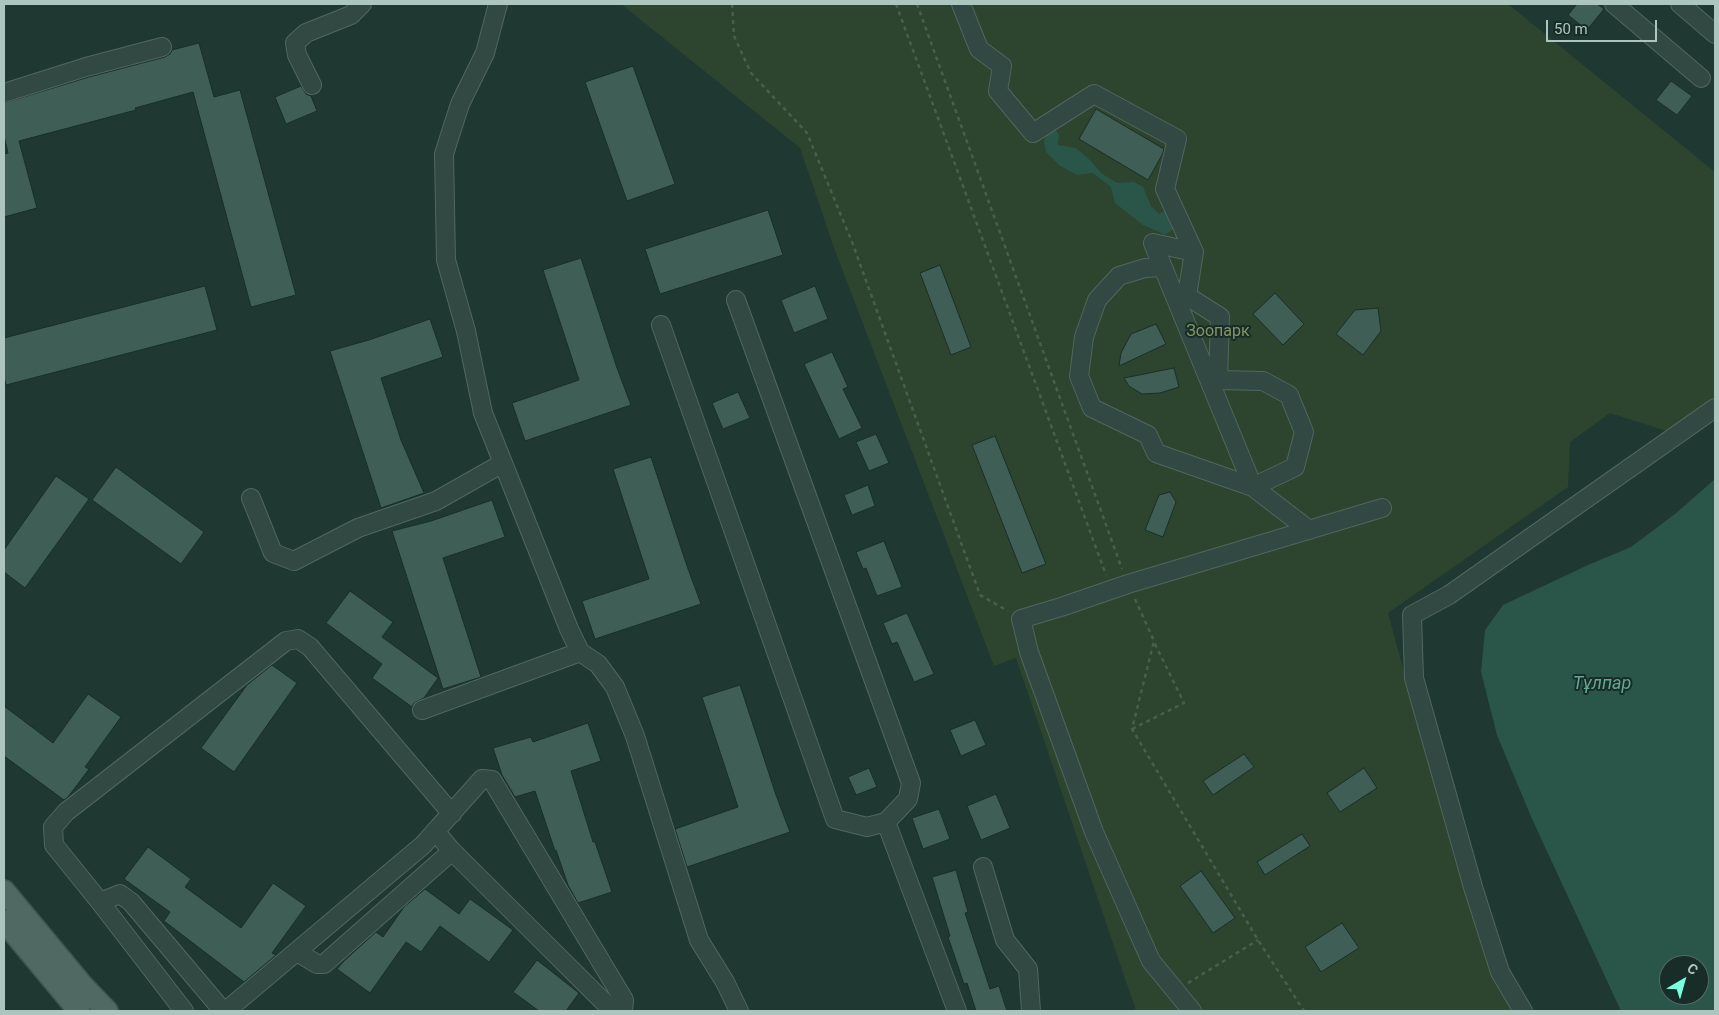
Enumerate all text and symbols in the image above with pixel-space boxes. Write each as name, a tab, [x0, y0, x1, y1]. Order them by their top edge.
scale bar	[1549, 10, 1660, 42]
text: 50 m	[1554, 20, 1588, 38]
park label: Зоопарк	[1186, 322, 1250, 342]
water label: Тұлпар	[1573, 673, 1631, 695]
north arrow	[1659, 955, 1709, 1005]
text: С	[1684, 960, 1701, 978]

